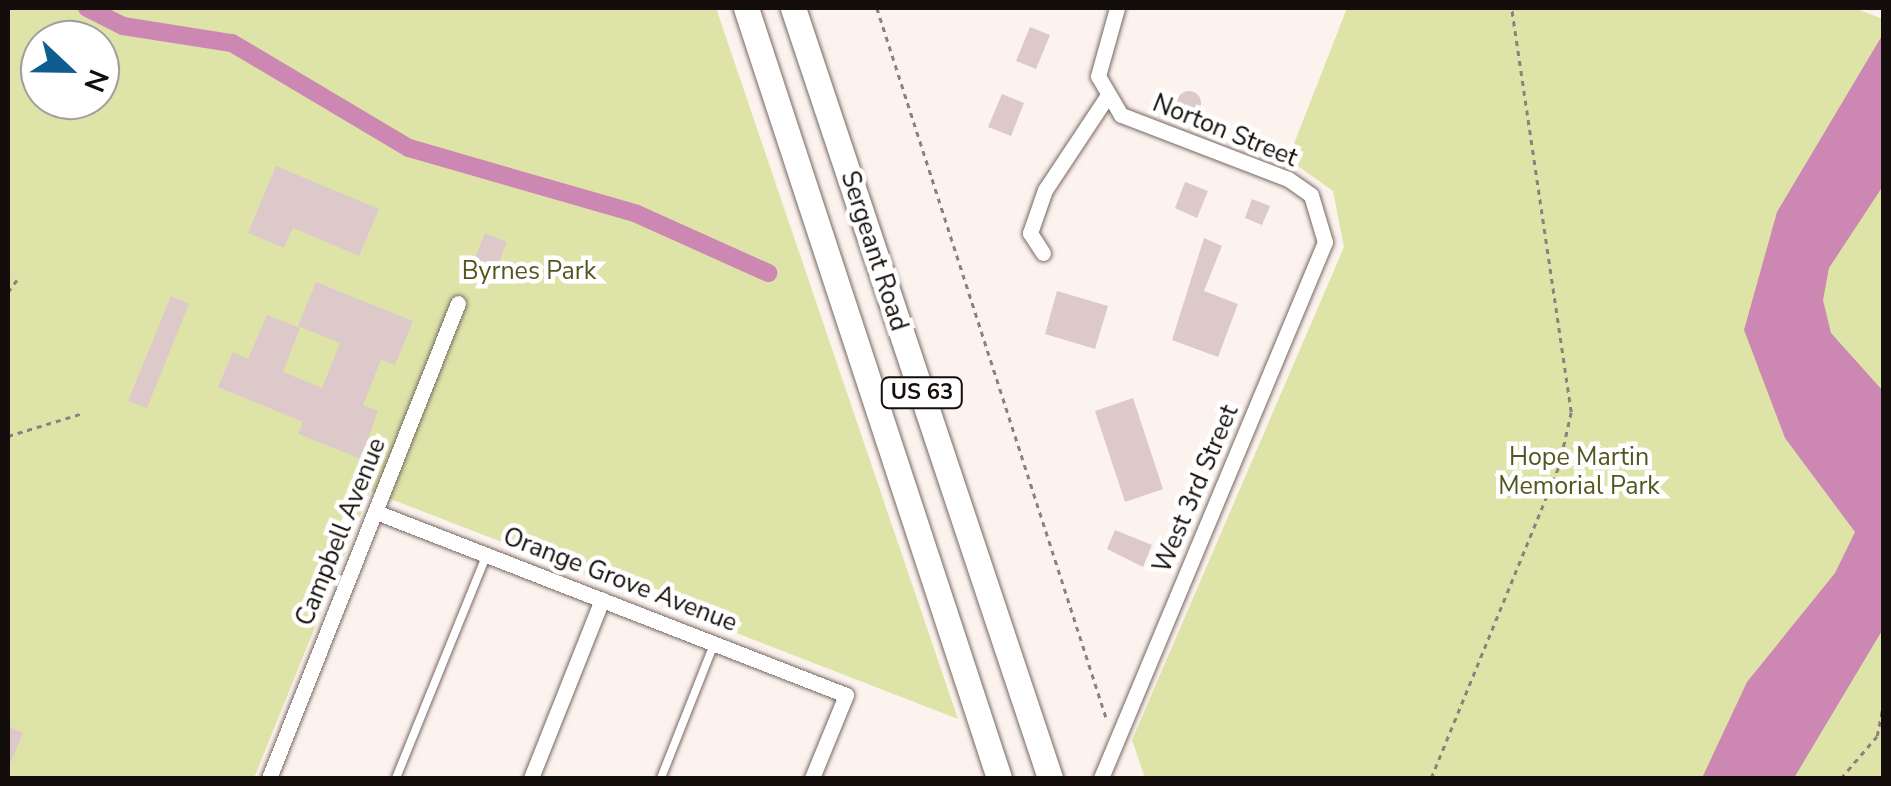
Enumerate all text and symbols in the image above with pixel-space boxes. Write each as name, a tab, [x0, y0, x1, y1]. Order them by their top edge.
north arrow	[20, 20, 120, 120]
text: N	[74, 64, 118, 97]
street label: Norton Street	[1148, 88, 1302, 174]
street label: Sergeant Road	[834, 167, 914, 335]
park label: Byrnes Park	[462, 256, 596, 286]
road number: US 63	[880, 376, 964, 410]
street label: West 3rd Street	[1147, 401, 1245, 577]
street label: Campbell Avenue	[290, 434, 392, 630]
park label: Hope Martin Memorial Park	[1498, 443, 1660, 502]
street label: Orange Grove Avenue	[499, 522, 741, 638]

